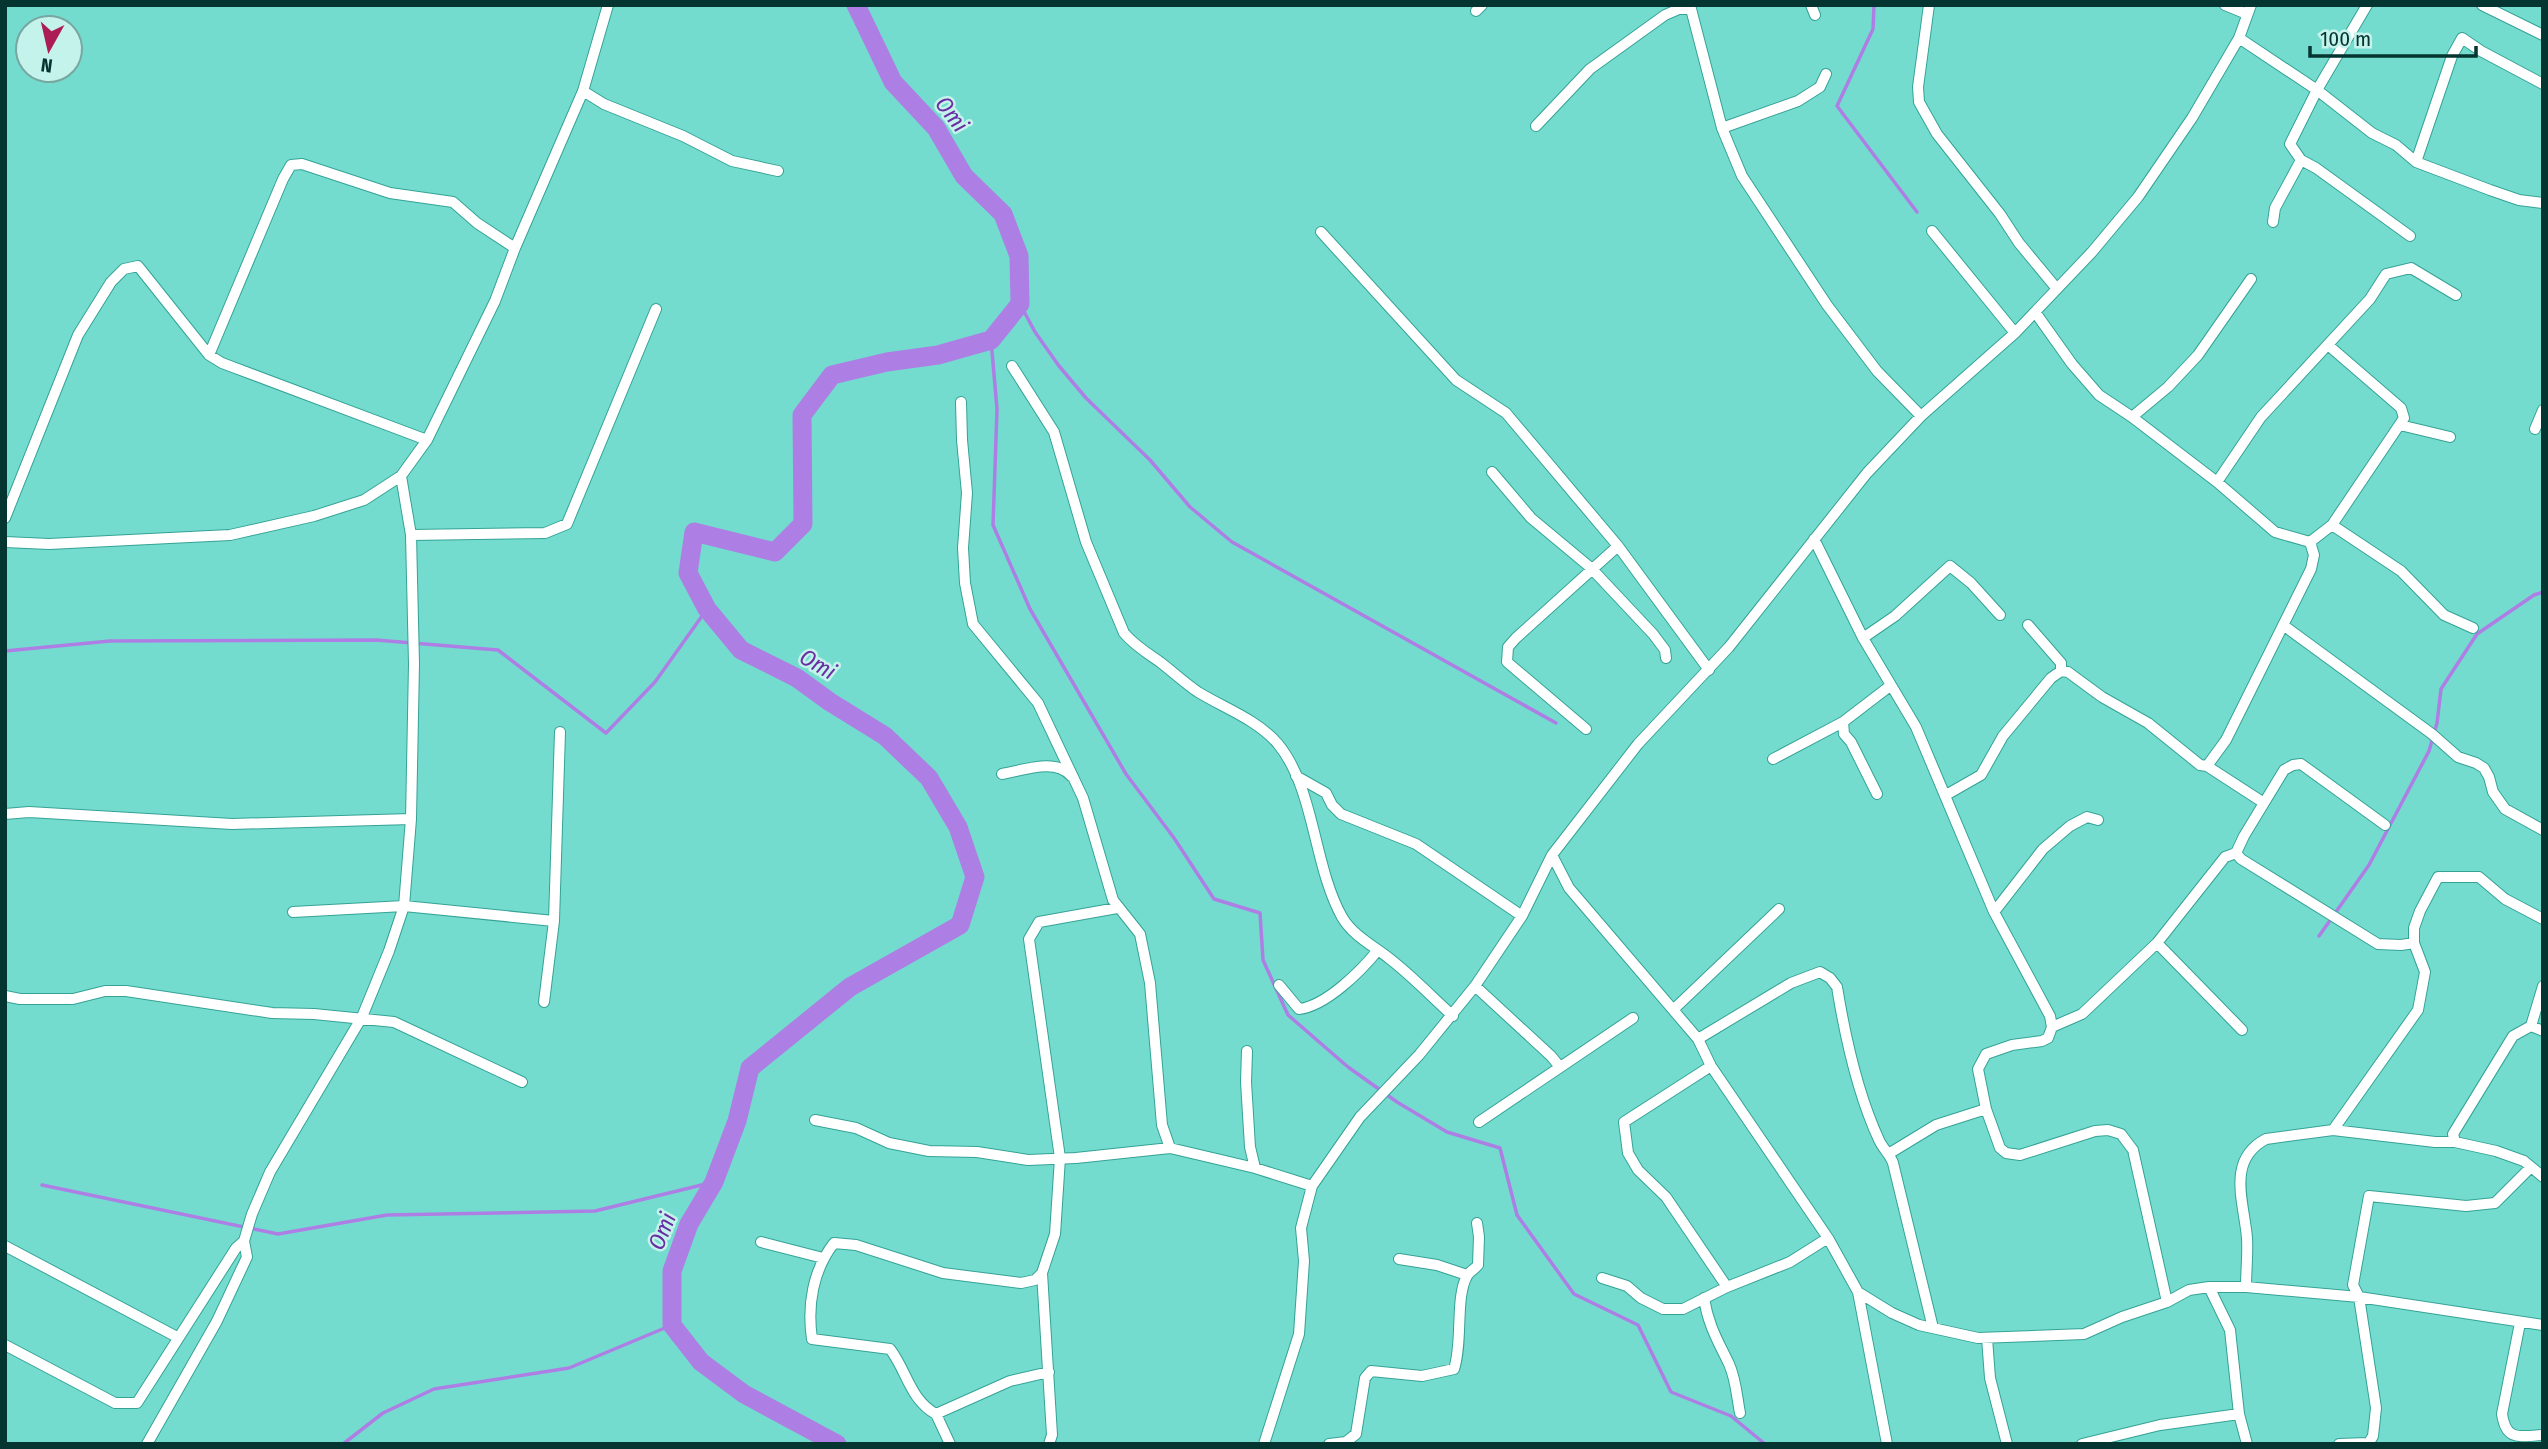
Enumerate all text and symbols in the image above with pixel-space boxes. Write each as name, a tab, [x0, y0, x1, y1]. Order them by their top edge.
north arrow	[14, 14, 84, 84]
scale bar	[2310, 14, 2476, 58]
text: 100 m	[2320, 26, 2371, 52]
text: N	[39, 53, 54, 78]
water label: Omi	[929, 91, 975, 138]
water label: Omi	[795, 642, 842, 686]
water label: Omi	[642, 1208, 682, 1254]

